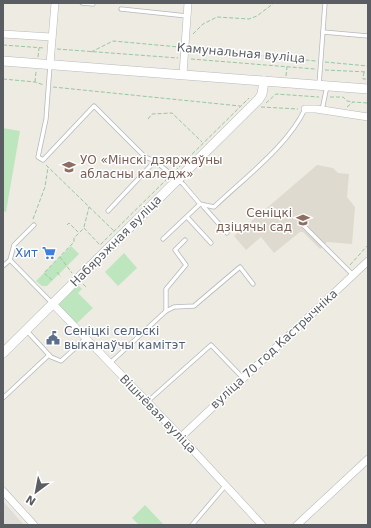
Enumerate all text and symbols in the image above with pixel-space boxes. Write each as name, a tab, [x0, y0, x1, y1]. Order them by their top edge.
street label: Камунальная вуліца	[176, 40, 306, 66]
place label: УО «Мінскі дзяржаўны абласны каледж»	[80, 153, 223, 181]
school or university icon: УО «Мінскі дзяржаўны абласны каледж»	[61, 159, 77, 175]
street label: Набярэжная вуліца	[68, 193, 164, 289]
place label: Сеніцкі дзіцячы сад	[216, 206, 292, 234]
school or university icon: Сеніцкі дзіцячы сад	[295, 212, 311, 228]
supermarket icon: Хит	[41, 245, 57, 261]
place label: Хит	[15, 246, 38, 260]
street label: вуліца 70 год Кастрычніка	[208, 286, 340, 412]
place label: Сеніцкі сельскі выканаўчы камітэт	[64, 324, 185, 352]
public building icon: Сеніцкі сельскі выканаўчы камітэт	[45, 330, 61, 346]
street label: Вішнёвая вуліца	[117, 372, 199, 456]
north arrow	[16, 472, 56, 512]
text: N	[24, 492, 38, 508]

